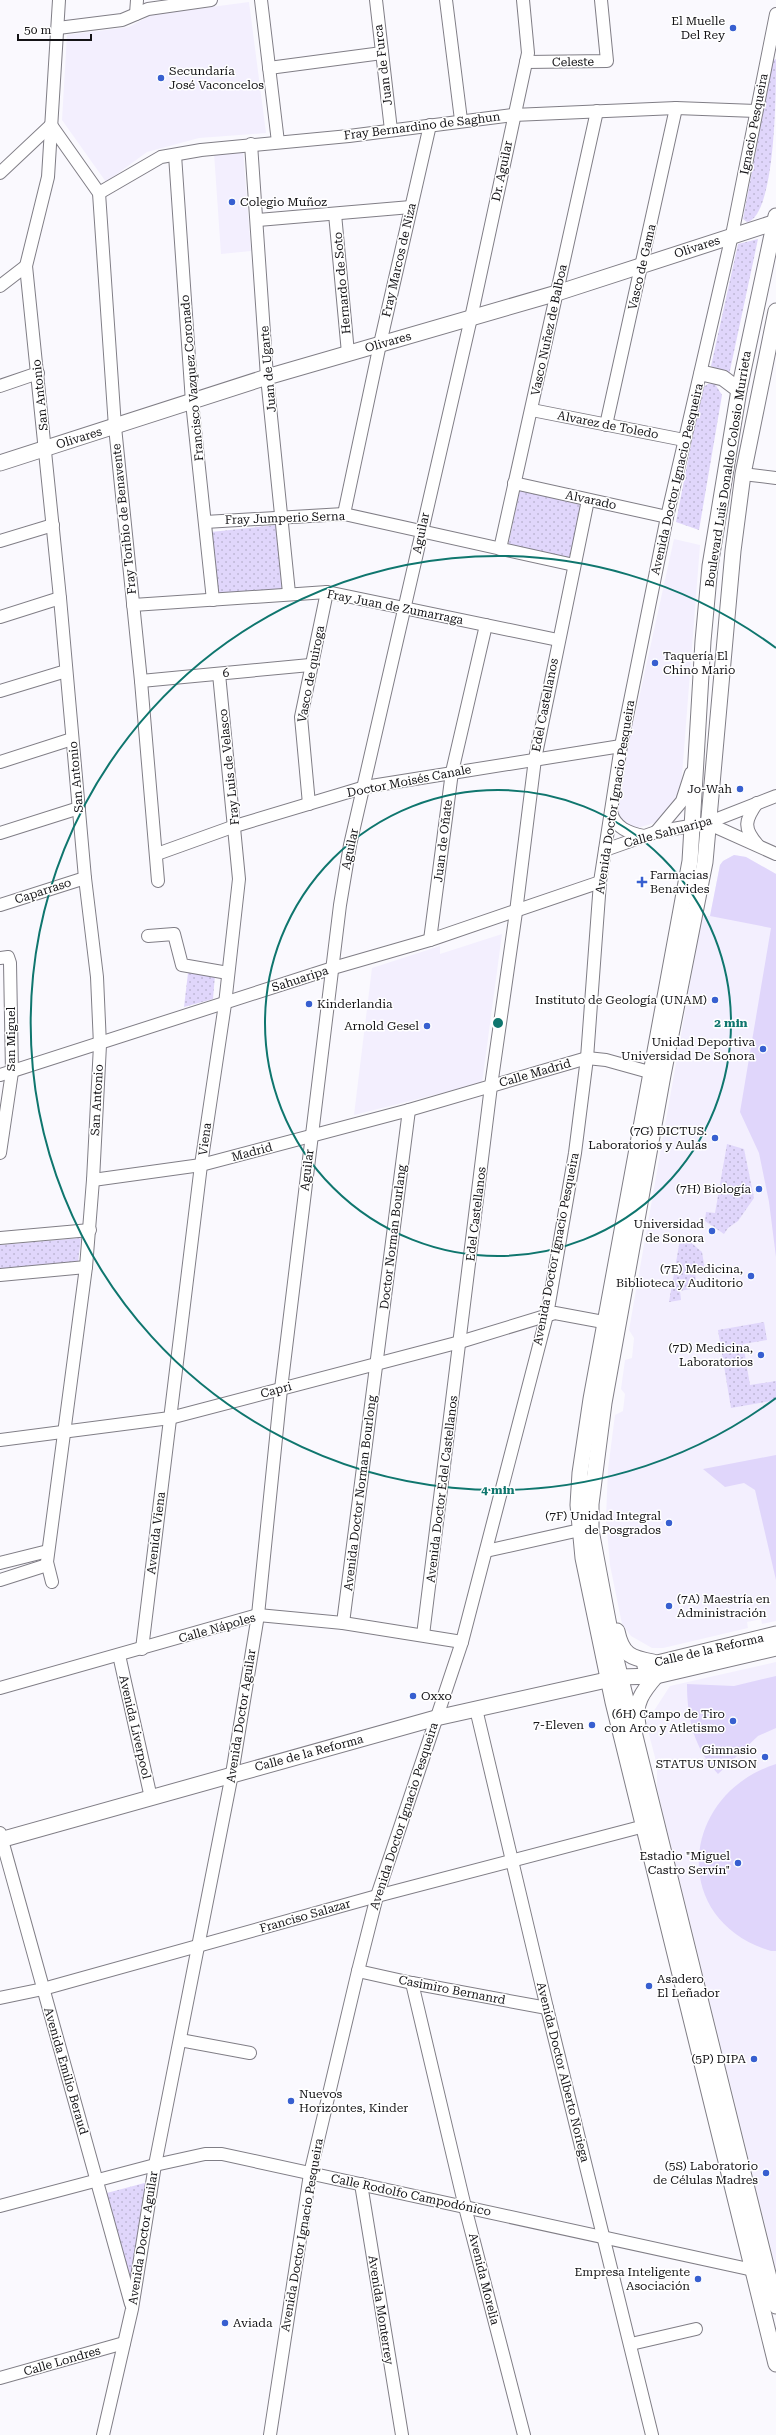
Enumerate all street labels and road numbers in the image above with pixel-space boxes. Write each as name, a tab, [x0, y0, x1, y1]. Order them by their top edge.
street label: Juan de Furca	[371, 23, 395, 106]
street label: Celeste	[552, 55, 595, 69]
street label: Ignacio Pesqueira	[737, 72, 771, 176]
street label: Fray Bernardino de Saghun	[343, 109, 501, 143]
street label: Dr. Aguilar	[489, 139, 515, 203]
street label: Fray Marcos de Niza	[379, 201, 419, 318]
street label: Vasco de Gama	[625, 222, 659, 311]
street label: Hernardo de Soto	[331, 231, 353, 335]
street label: Olivares	[672, 233, 722, 261]
street label: Vasco Nuñez de Balboa	[528, 263, 570, 397]
street label: Francisco Vazquez Coronado	[178, 294, 206, 462]
street label: Juan de Ugarte	[257, 325, 279, 413]
street label: Olivares	[363, 329, 413, 355]
street label: Boulevard Luis Donaldo Colosio Murrieta	[702, 349, 754, 588]
street label: San Antonio	[29, 359, 51, 431]
street label: Avenida Doctor Ignacio Pesqueira	[648, 381, 706, 576]
street label: Alvarez de Toledo	[556, 408, 660, 442]
street label: Olivares	[54, 424, 104, 452]
street label: Fray Toribio de Benavente	[109, 443, 139, 595]
street label: Alvarado	[564, 488, 618, 512]
street label: Fray Jumperio Serna	[225, 509, 346, 527]
street label: Aguilar	[410, 511, 432, 555]
street label: Fray Juan de Zumarraga	[326, 587, 465, 627]
street label: Vasco de quiroga	[295, 624, 327, 724]
street label: Edel Castellanos	[529, 657, 561, 753]
street label: 6	[222, 666, 230, 680]
street label: Avenida Doctor Ignacio Pesqueira	[593, 699, 637, 895]
street label: Fray Luis de Velasco	[216, 708, 242, 826]
street label: San Antonio	[66, 741, 86, 813]
street label: Doctor Moisés Canale	[346, 762, 473, 800]
street label: Juan de Oñate	[431, 798, 455, 883]
street label: Calle Sahuaripa	[622, 813, 714, 851]
street label: Aguilar	[339, 827, 361, 871]
street label: Caparraso	[13, 875, 73, 907]
street label: Sahuaripa	[270, 963, 331, 995]
street label: San Miguel	[4, 1006, 18, 1071]
street label: Calle Madrid	[498, 1056, 573, 1090]
street label: San Antonio	[88, 1064, 106, 1136]
street label: Viena	[196, 1121, 214, 1156]
street label: Madrid	[230, 1140, 274, 1164]
street label: Aguilar	[298, 1148, 317, 1192]
street label: Avenida Doctor Ignacio Pesqueira	[530, 1151, 582, 1347]
street label: Doctor Norman Bourlang	[377, 1164, 409, 1310]
street label: Edel Castellanos	[463, 1166, 489, 1262]
street label: Capri	[259, 1379, 293, 1401]
street label: Avenida Doctor Norman Bourlong	[341, 1394, 379, 1591]
street label: Avenida Doctor Edel Castellanos	[424, 1394, 460, 1583]
street label: Avenida Viena	[144, 1490, 168, 1575]
street label: Calle Nápoles	[177, 1610, 257, 1646]
street label: Calle de la Reforma	[653, 1630, 766, 1669]
street label: Avenida Doctor Aguilar	[224, 1648, 258, 1784]
street label: Avenida Liverpool	[116, 1674, 154, 1780]
street label: Avenida Doctor Ignacio Pesqueira	[367, 1720, 441, 1911]
street label: Calle de la Reforma	[253, 1732, 365, 1774]
street label: Franciso Salazar	[258, 1896, 352, 1936]
street label: Casimiro Bernanrd	[397, 1973, 507, 2007]
street label: Avenida Doctor Alberto Noriega	[534, 1981, 592, 2164]
street label: Avenida Emilio Beraud	[41, 2006, 91, 2136]
street label: Avenida Doctor Ignacio Pesqueira	[278, 2137, 326, 2333]
street label: Avenida Doctor Aguilar	[126, 2170, 160, 2306]
street label: Calle Rodolfo Campodónico	[330, 2171, 492, 2219]
street label: Avenida Morelia	[466, 2232, 502, 2327]
street label: Avenida Monterrey	[365, 2254, 397, 2367]
street label: Calle Londres	[22, 2343, 102, 2379]

